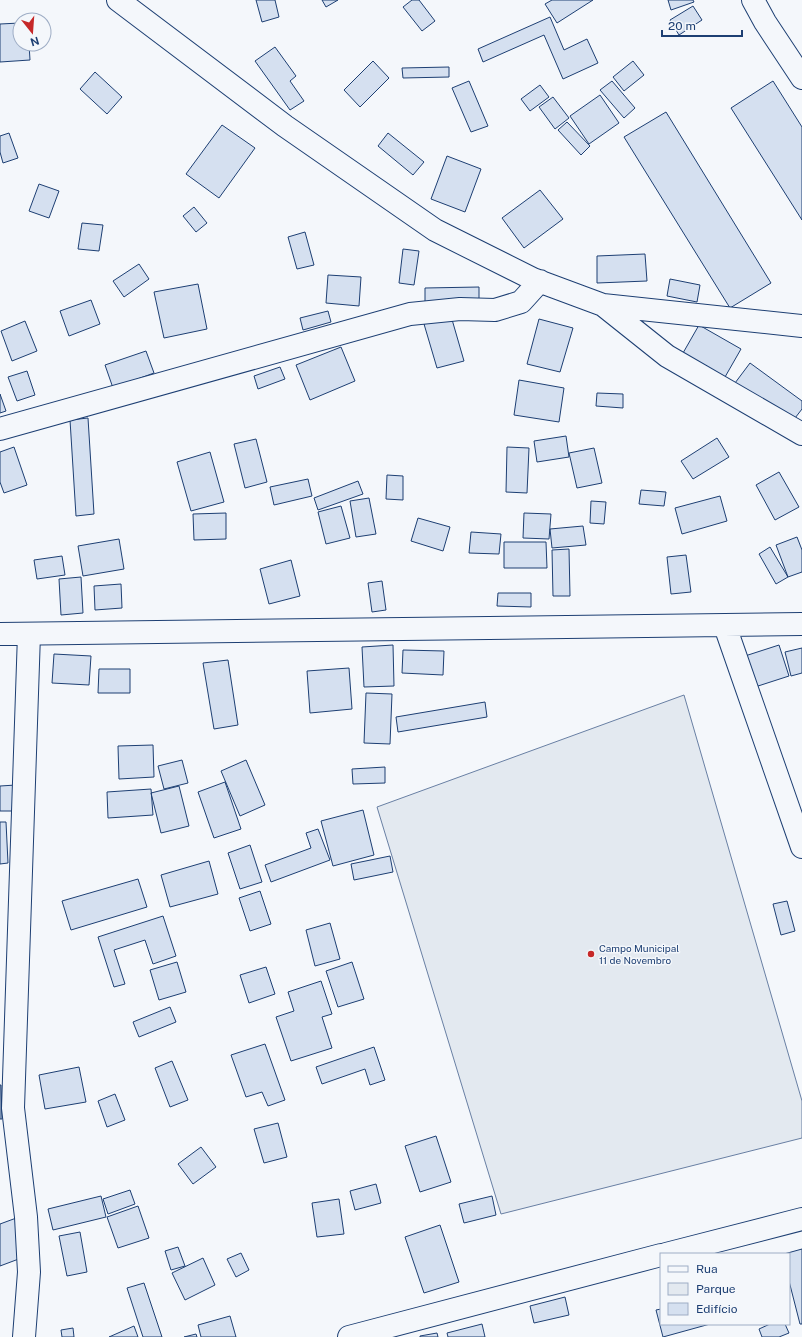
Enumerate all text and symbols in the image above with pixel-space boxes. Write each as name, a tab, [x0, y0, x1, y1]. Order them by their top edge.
north arrow	[12, 12, 52, 52]
scale bar	[662, 12, 742, 38]
text: 20 m	[668, 19, 696, 33]
text: N	[29, 35, 41, 49]
place label: Campo Municipal 11 de Novembro	[599, 942, 679, 966]
marker: Campo Municipal 11 de Novembro	[586, 949, 596, 959]
legend	[660, 1253, 790, 1325]
text: Rua	[696, 1262, 718, 1276]
text: Parque	[696, 1282, 736, 1296]
text: Edifício	[696, 1302, 738, 1316]

